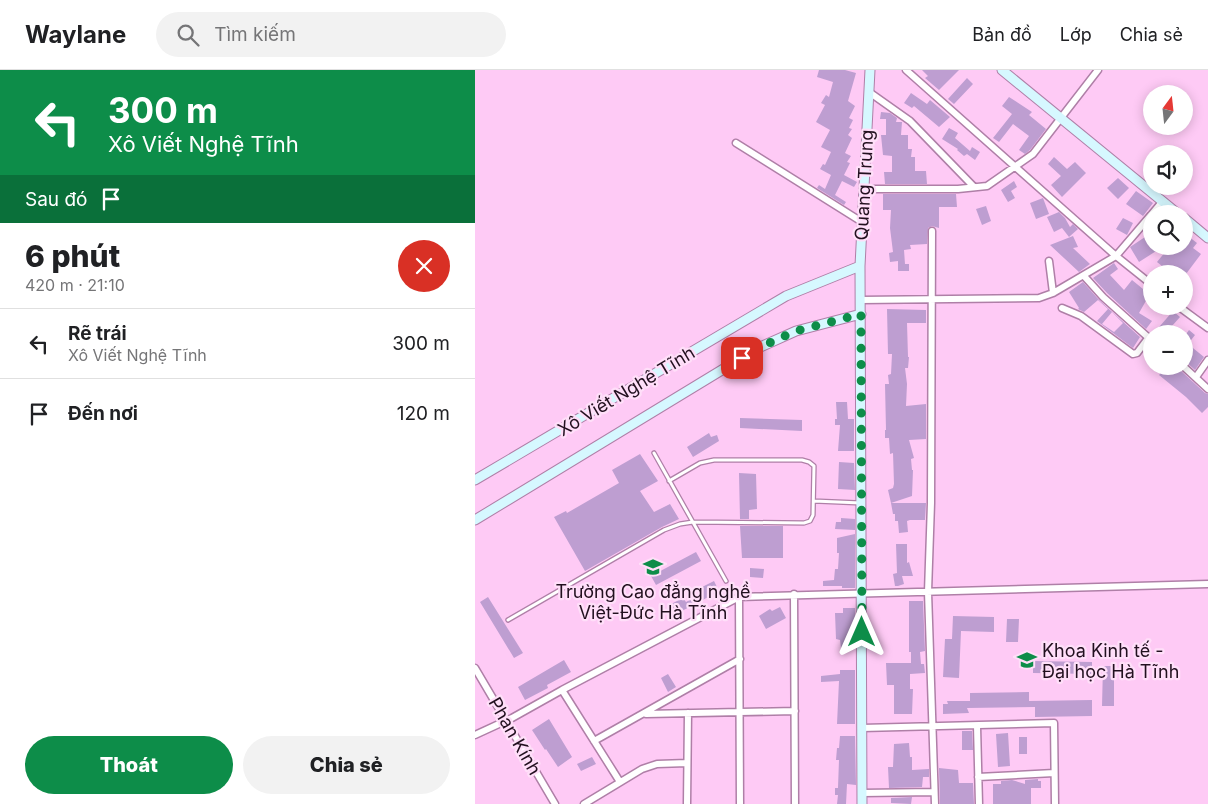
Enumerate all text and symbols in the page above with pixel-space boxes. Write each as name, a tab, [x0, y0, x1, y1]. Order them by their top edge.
search box	[156, 12, 506, 57]
text: Waylane	[25, 20, 126, 49]
icon: search	[174, 21, 202, 49]
text: Tìm kiếm	[214, 23, 296, 46]
text: Bản đồ	[972, 24, 1032, 45]
text: Lớp	[1060, 24, 1092, 45]
text: Chia sẻ	[1120, 24, 1183, 45]
north arrow	[1143, 85, 1193, 135]
map controls	[1143, 85, 1193, 375]
text: 300 m	[108, 89, 218, 131]
icon: left	[25, 90, 90, 155]
street label: Quang Trung	[851, 129, 877, 241]
text: Xô Viết Nghệ Tĩnh	[108, 131, 299, 157]
button: sound	[1143, 145, 1193, 195]
icon: arrive	[97, 185, 125, 213]
text: Sau đó	[25, 188, 87, 211]
button: search	[1143, 205, 1193, 255]
text: 6 phút	[25, 238, 120, 274]
button: close	[398, 240, 450, 292]
button: +	[1143, 265, 1193, 315]
text: 420 m · 21:10	[25, 275, 125, 295]
text: Rẽ trái	[68, 322, 127, 345]
button: −	[1143, 325, 1193, 375]
icon: left	[25, 330, 53, 358]
text: 300 m	[392, 332, 450, 355]
pin	[721, 337, 763, 379]
street label: Xô Viết Nghệ Tĩnh	[554, 342, 698, 440]
icon: arrive	[728, 344, 756, 372]
text: Xô Viết Nghệ Tĩnh	[68, 345, 207, 365]
icon: arrive	[25, 400, 53, 428]
text: Đến nơi	[68, 402, 138, 425]
text: 120 m	[397, 402, 450, 425]
school or university icon: Trường Cao đẳng nghề Việt-Đức Hà Tĩnh	[642, 556, 664, 578]
place label: Trường Cao đẳng nghề Việt-Đức Hà Tĩnh	[555, 581, 751, 623]
position arrow	[835, 605, 887, 657]
place label: Khoa Kinh tế - Đại học Hà Tĩnh	[1042, 640, 1179, 682]
school or university icon: Khoa Kinh tế - Đại học Hà Tĩnh	[1016, 649, 1038, 671]
street label: Phan Kính	[484, 694, 546, 778]
button: Thoát	[25, 736, 233, 794]
button: Chia sẻ	[243, 736, 450, 794]

